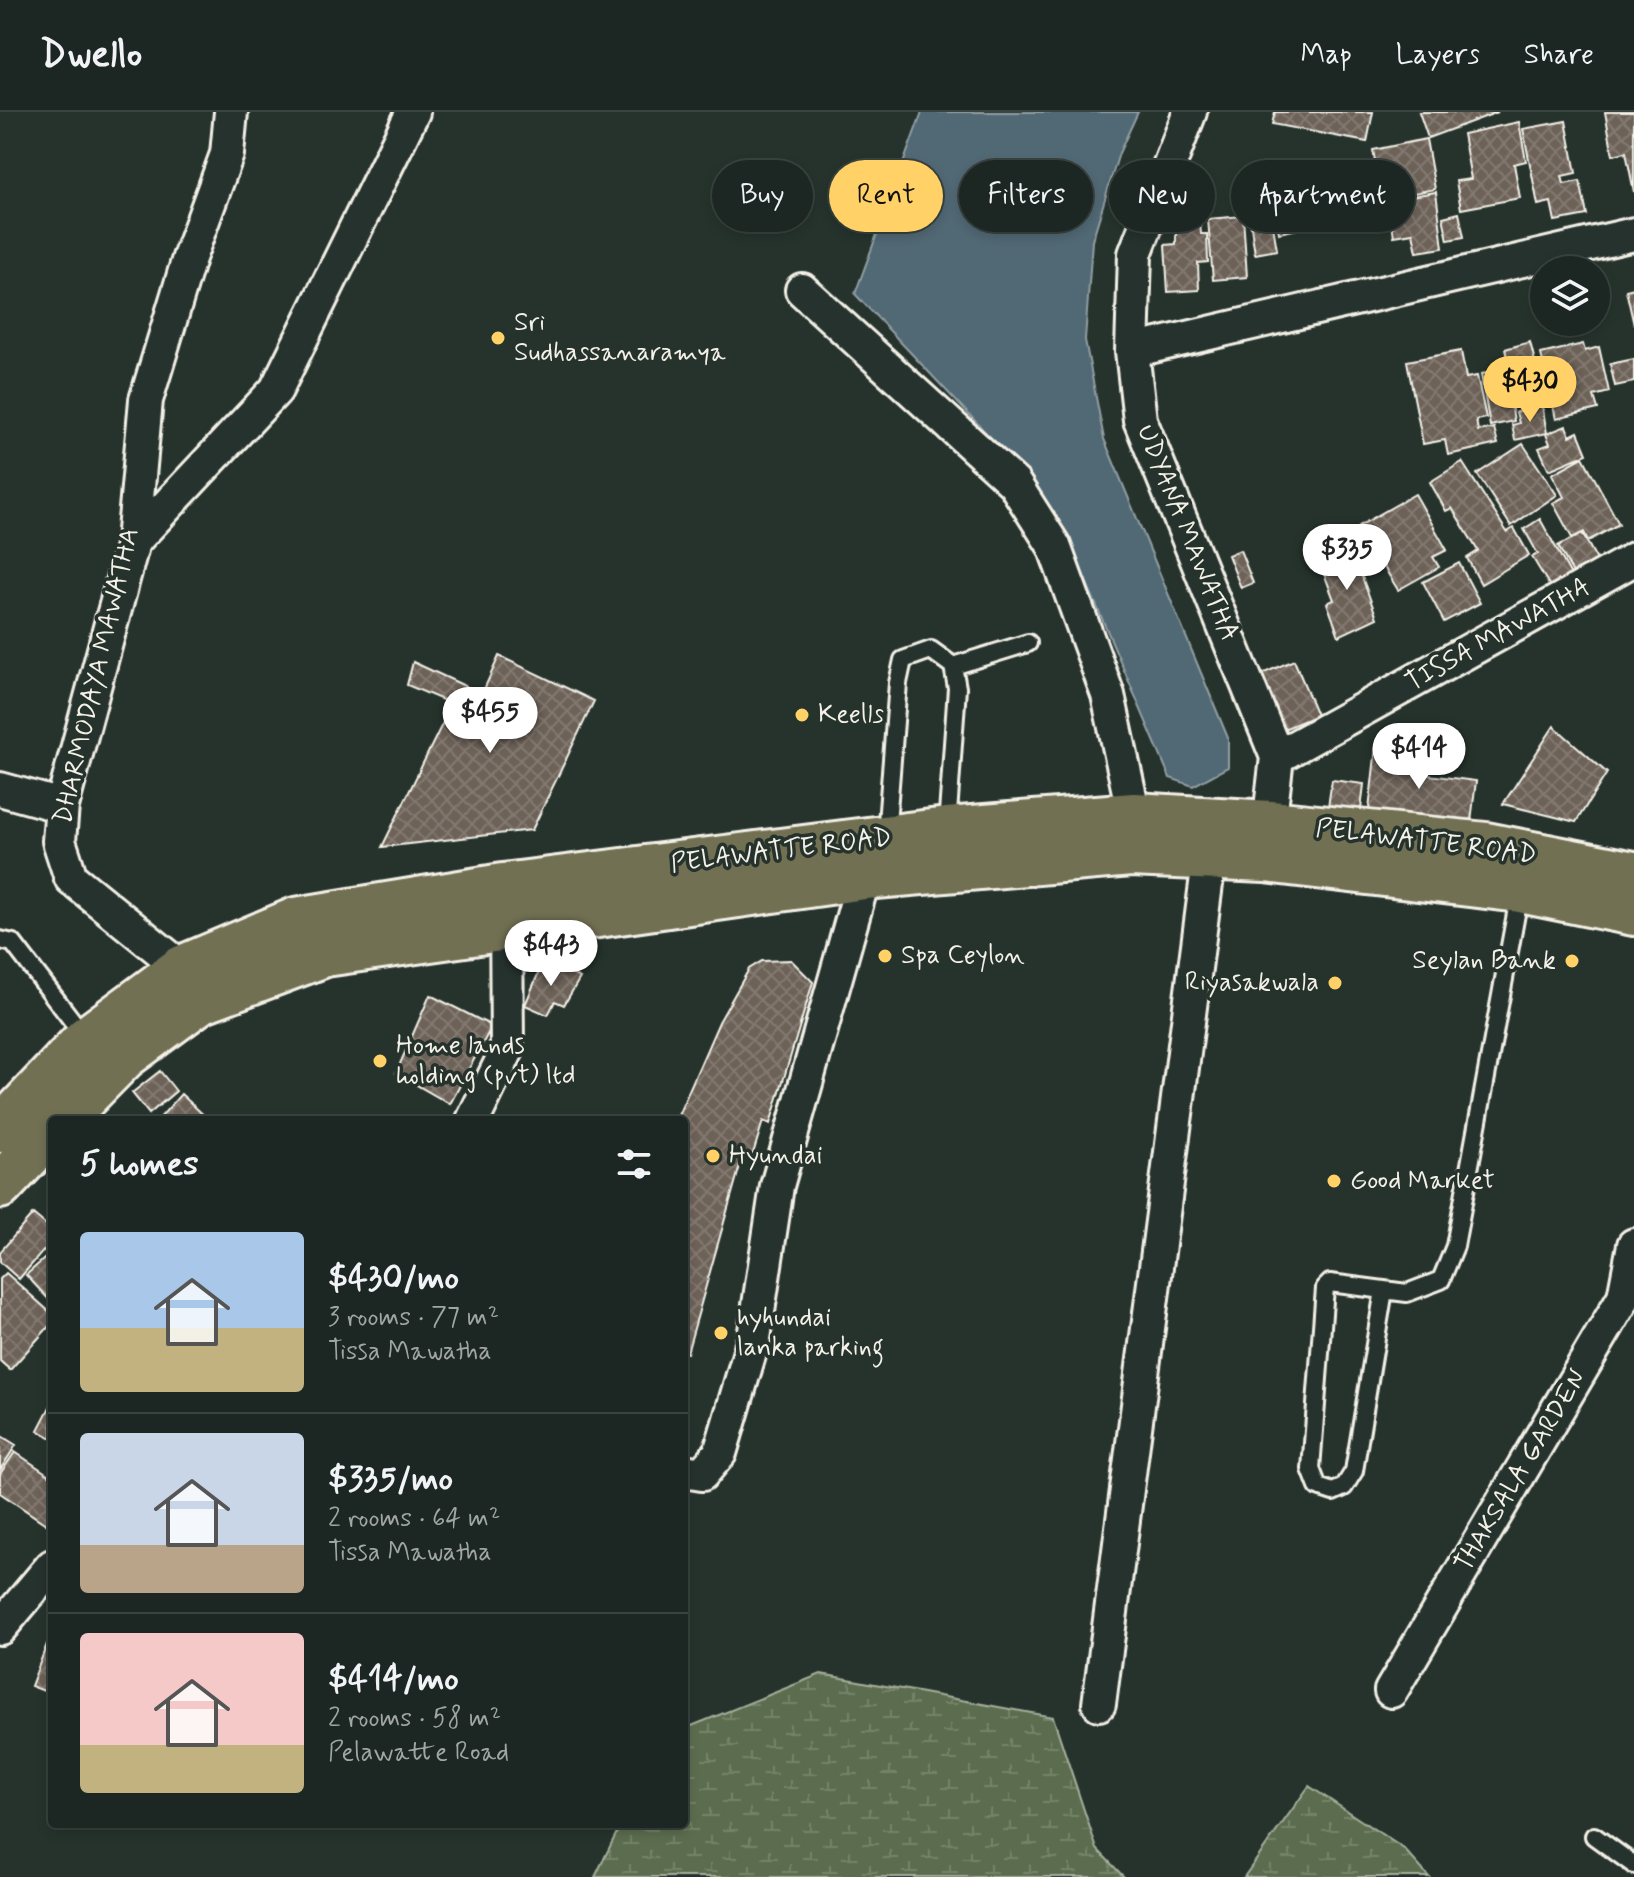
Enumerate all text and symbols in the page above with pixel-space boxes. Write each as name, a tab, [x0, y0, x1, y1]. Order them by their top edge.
text: Dwello	[40, 31, 142, 80]
text: Map	[1301, 37, 1352, 74]
text: Layers	[1396, 37, 1480, 74]
text: Share	[1524, 37, 1594, 74]
chip: Buy	[712, 160, 813, 232]
chip: Rent	[829, 160, 943, 232]
chip: Filters	[959, 160, 1093, 232]
chip: New	[1109, 160, 1215, 232]
chip: Apartment	[1231, 160, 1415, 232]
map controls	[1530, 256, 1610, 336]
button: layers	[1530, 256, 1610, 336]
place label: Sri Sudhassanaramya	[514, 306, 726, 370]
marker: Sri Sudhassanaramya	[489, 329, 507, 347]
pin: $430	[1483, 356, 1577, 424]
text: $430	[1501, 365, 1559, 399]
street label: UDYANA MAWATHA	[1128, 420, 1246, 646]
pin: $335	[1300, 524, 1394, 592]
street label: DHARMODAYA MAWATHA	[46, 525, 148, 827]
text: $335	[1321, 533, 1373, 567]
street label: TISSA MAWATHA	[1400, 570, 1596, 700]
pin: $455	[443, 687, 537, 755]
text: $455	[461, 696, 519, 730]
place label: Keells	[818, 698, 884, 732]
marker: Keells	[793, 706, 811, 724]
pin: $414	[1372, 723, 1466, 791]
text: $414	[1391, 732, 1447, 766]
street label: PELAWATTE ROAD	[1314, 812, 1538, 872]
street label: PELAWATTE ROAD	[669, 821, 893, 881]
pin: $443	[504, 920, 598, 988]
text: $443	[523, 929, 579, 963]
place label: Spa Ceylon	[901, 939, 1025, 973]
place label: Seylan Bank	[1412, 944, 1556, 978]
marker: Spa Ceylon	[876, 947, 894, 965]
marker: Seylan Bank	[1563, 952, 1581, 970]
place label: Riyasakwala	[1185, 966, 1319, 1000]
marker: Riyasakwala	[1326, 974, 1344, 992]
place label: Home lands holding (pvt) ltd	[396, 1029, 575, 1093]
marker: Home lands holding (pvt) ltd	[371, 1052, 389, 1070]
place label: Hyundai	[729, 1139, 822, 1173]
text: 5 homes	[80, 1142, 198, 1187]
icon: filters	[612, 1142, 656, 1186]
marker: Hyundai	[704, 1147, 722, 1165]
place label: Good Market	[1350, 1164, 1495, 1198]
marker: Good Market	[1325, 1172, 1343, 1190]
text: $430/mo	[328, 1256, 459, 1301]
icon: home	[144, 1264, 240, 1360]
text: 3 rooms · 77 m²	[328, 1301, 499, 1335]
place label: hyhundai lanka parking	[737, 1301, 884, 1368]
marker: hyhundai lanka parking	[712, 1324, 730, 1342]
text: Tissa Mawatha	[328, 1335, 492, 1369]
street label: THAKSALA GARDEN	[1447, 1363, 1595, 1579]
text: $335/mo	[328, 1457, 453, 1502]
icon: home	[144, 1465, 240, 1561]
text: 2 rooms · 64 m²	[328, 1502, 500, 1536]
text: Tissa Mawatha	[328, 1536, 492, 1570]
text: $414/mo	[328, 1657, 459, 1702]
icon: home	[144, 1665, 240, 1761]
text: 2 rooms · 58 m²	[328, 1702, 501, 1736]
text: Pelawatte Road	[328, 1736, 509, 1770]

